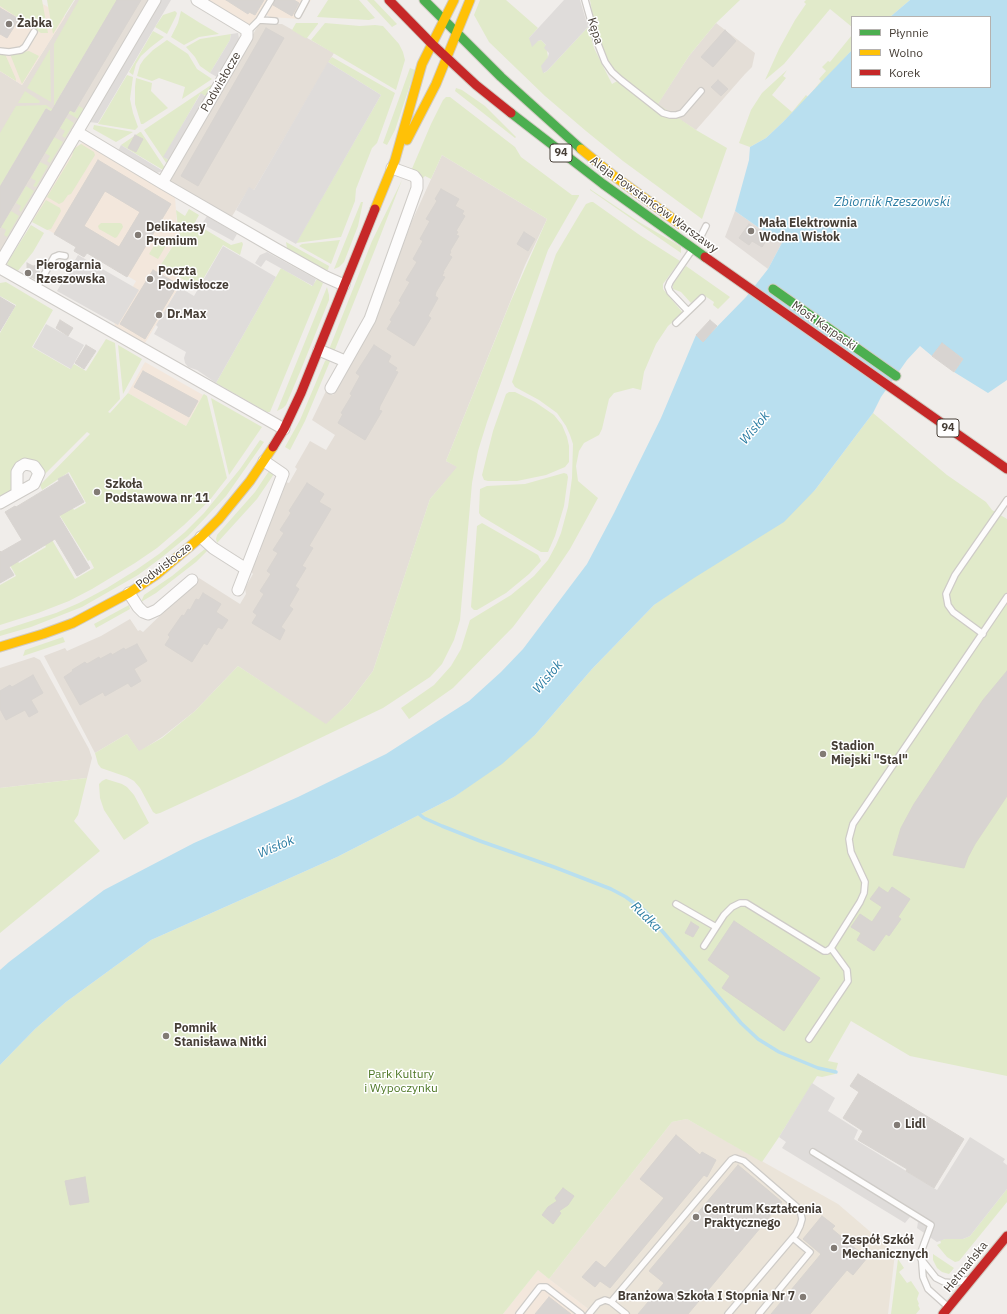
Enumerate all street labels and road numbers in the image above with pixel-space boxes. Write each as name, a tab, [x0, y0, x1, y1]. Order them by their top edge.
street label: Kępa	[584, 16, 606, 46]
street label: Podwisłocze	[198, 49, 244, 115]
road number: 94	[550, 144, 572, 162]
street label: Aleja Powstańców Warszawy	[587, 154, 721, 256]
street label: Most Karpacki	[789, 298, 859, 354]
road number: 94	[937, 419, 959, 437]
street label: Podwisłocze	[133, 540, 195, 592]
street label: Hetmańska	[941, 1239, 991, 1295]

